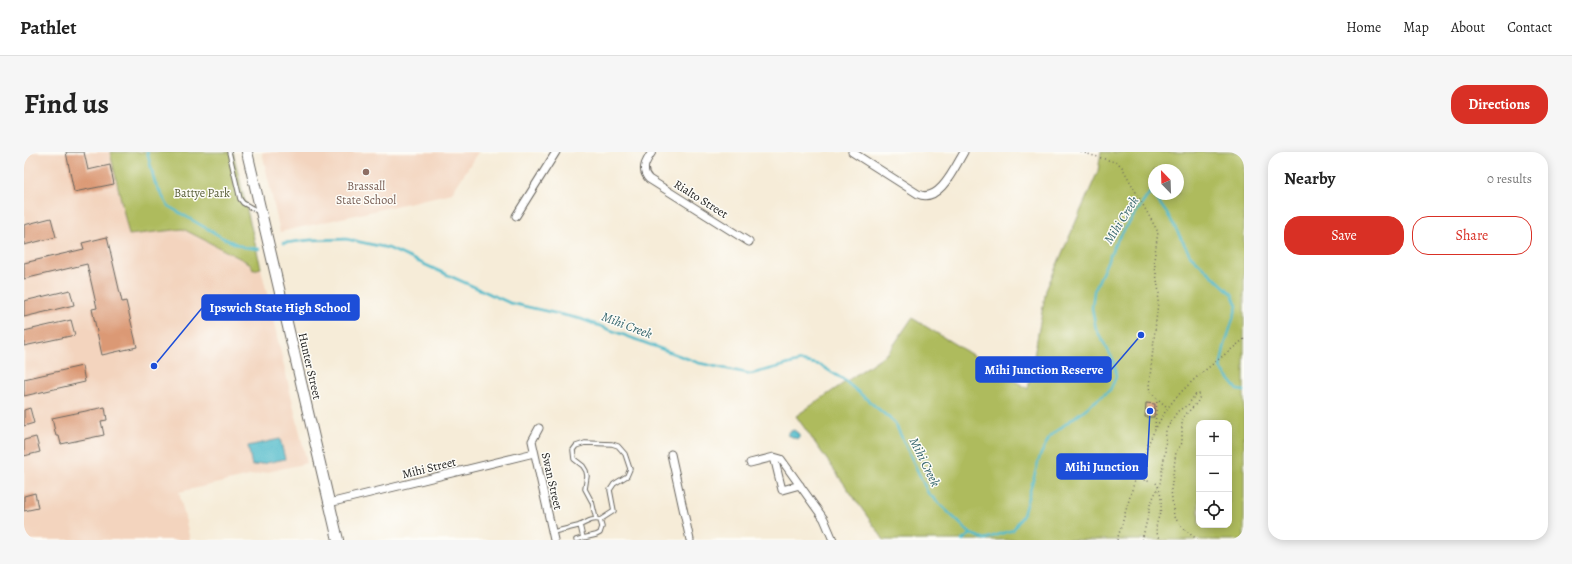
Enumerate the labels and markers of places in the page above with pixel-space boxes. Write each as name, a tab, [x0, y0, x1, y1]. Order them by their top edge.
marker: Brassall State School	[361, 167, 371, 177]
place label: Brassall State School	[336, 178, 396, 208]
callout: Ipswich State High School	[202, 295, 359, 320]
callout: Mihi Junction Reserve	[976, 357, 1111, 382]
callout: Mihi Junction	[1057, 454, 1147, 479]

